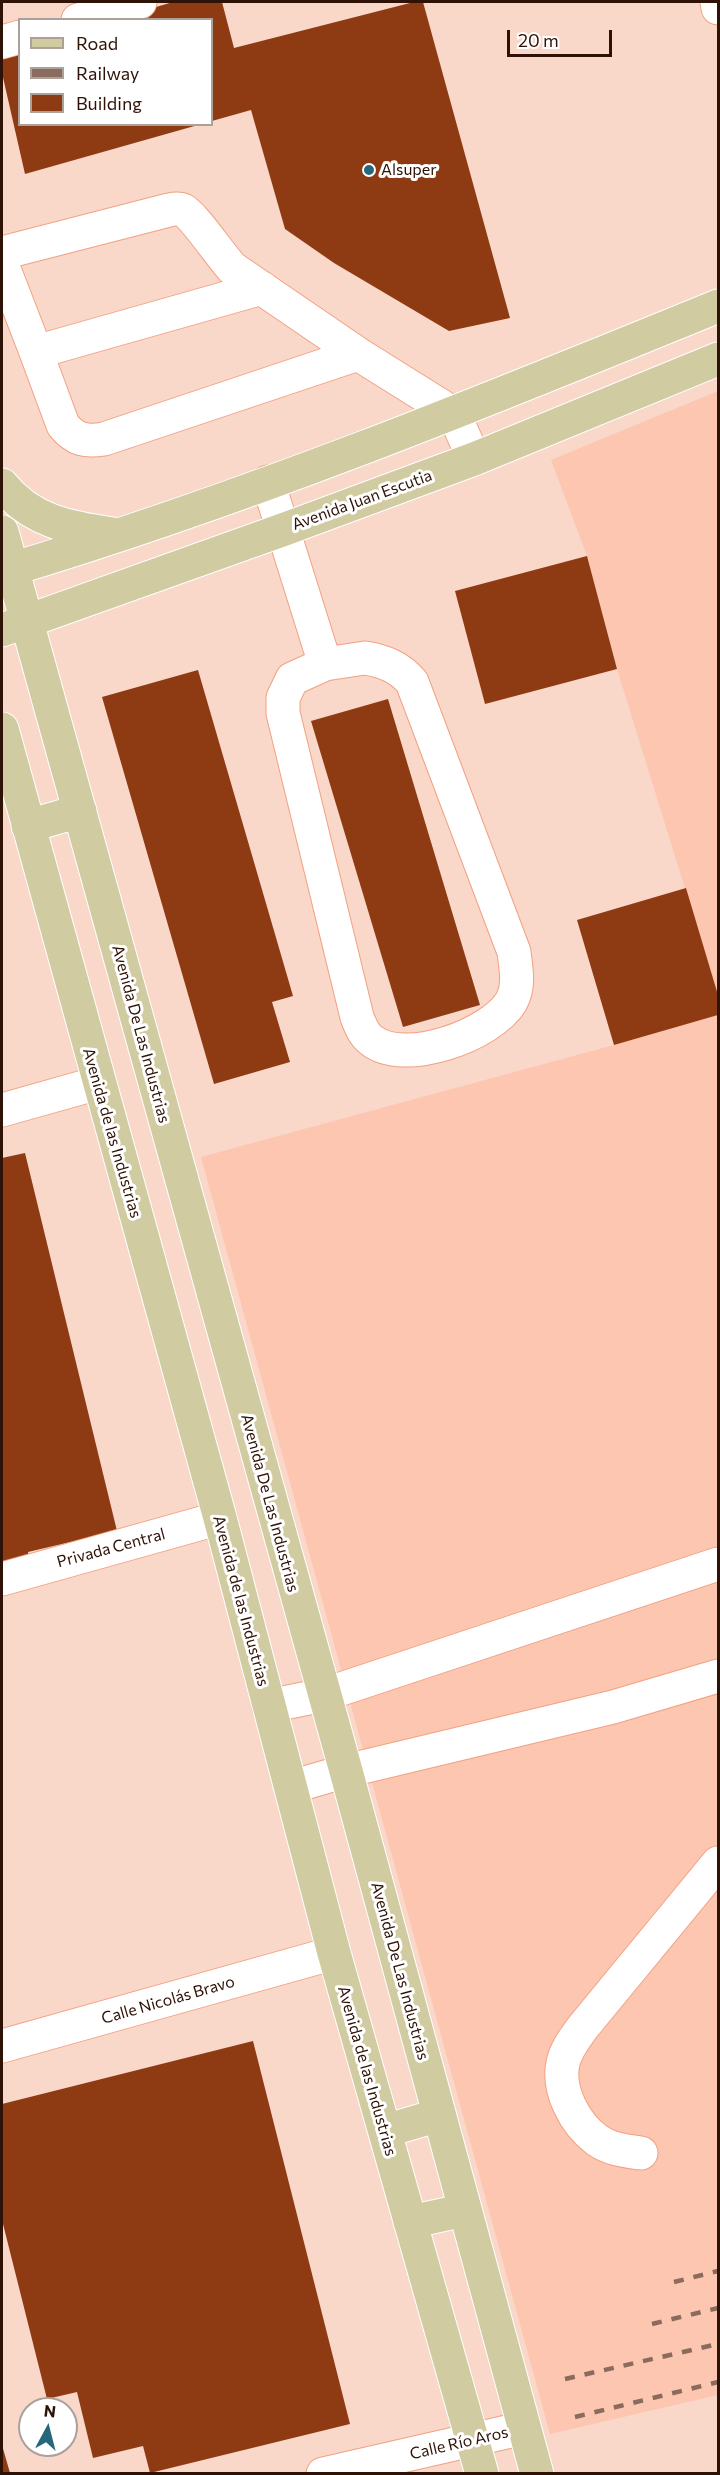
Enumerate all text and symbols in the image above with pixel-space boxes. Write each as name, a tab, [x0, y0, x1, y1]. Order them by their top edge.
legend	[18, 18, 213, 126]
scale bar	[510, 18, 615, 56]
text: 20 m	[518, 29, 559, 51]
text: Road	[76, 32, 118, 54]
text: Railway	[76, 62, 139, 84]
text: Building	[76, 92, 142, 114]
place label: Alsuper	[381, 160, 437, 180]
marker: Alsuper	[362, 163, 376, 177]
street label: Avenida Juan Escutia	[289, 466, 435, 534]
street label: Avenida De Las Industrias	[108, 943, 174, 1125]
street label: Avenida de las Industrias	[79, 1046, 145, 1220]
street label: Avenida De Las Industrias	[237, 1412, 303, 1594]
street label: Avenida de las Industrias	[209, 1513, 273, 1689]
street label: Privada Central	[55, 1524, 167, 1572]
street label: Avenida De Las Industrias	[367, 1880, 433, 2062]
street label: Calle Nicolás Bravo	[99, 1972, 237, 2028]
street label: Avenida de las Industrias	[334, 1984, 400, 2158]
north arrow	[18, 2397, 78, 2457]
text: N	[43, 2400, 57, 2421]
street label: Calle Río Aros	[408, 2422, 510, 2464]

